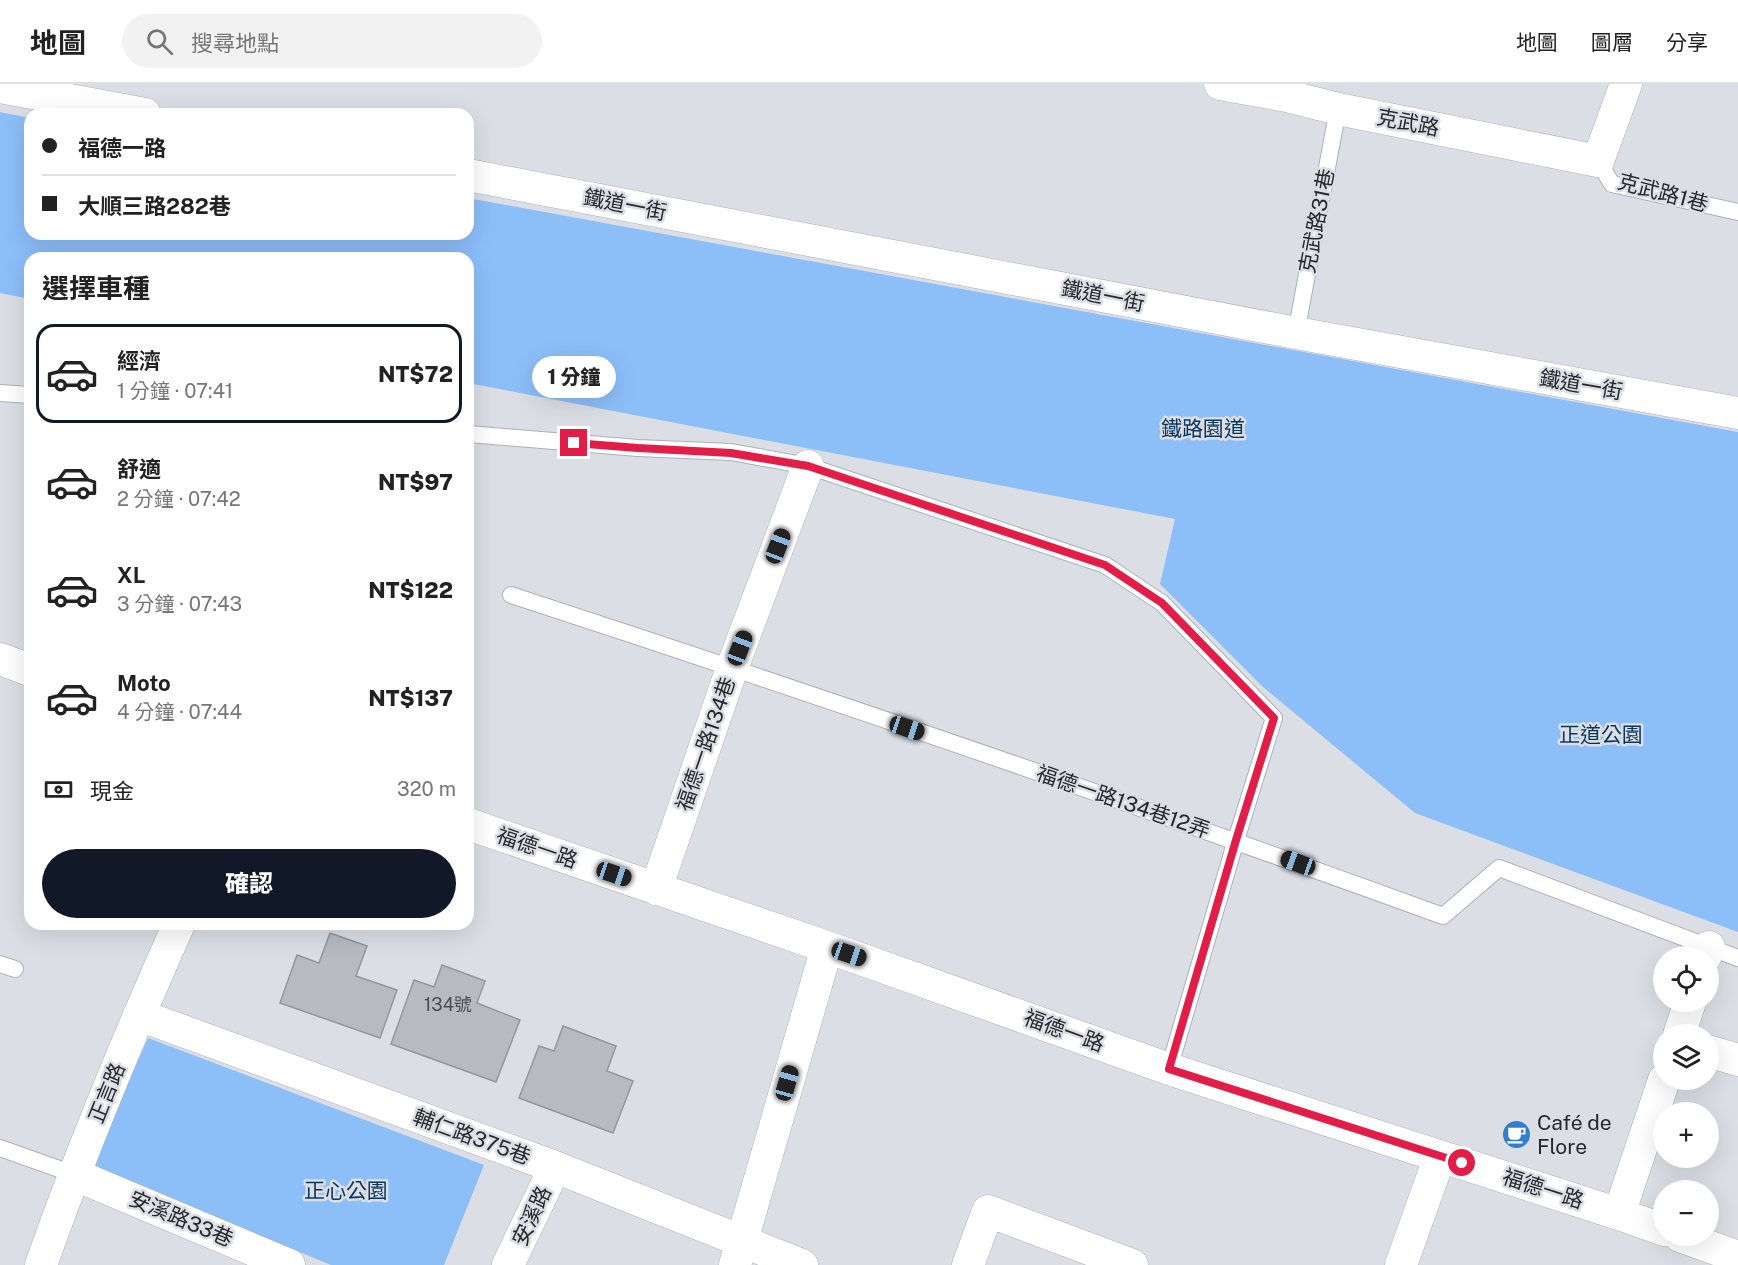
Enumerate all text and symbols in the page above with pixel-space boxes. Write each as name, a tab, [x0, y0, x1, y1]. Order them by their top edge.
search box	[122, 14, 542, 68]
icon: search	[143, 25, 176, 58]
text: 地圖	[30, 26, 86, 59]
text: 搜尋地點	[191, 30, 279, 56]
text: 地圖	[1516, 30, 1558, 55]
text: 圖層	[1591, 30, 1633, 55]
text: 分享	[1666, 30, 1708, 55]
street label: 克武路	[1375, 104, 1441, 141]
text: 福德一路	[78, 135, 166, 161]
street label: 克武路31巷	[1294, 167, 1339, 275]
street label: 克武路1巷	[1615, 168, 1711, 217]
street label: 鐵道一街	[581, 184, 669, 225]
text: 大順三路282巷	[78, 193, 231, 219]
text: 選擇車種	[42, 272, 150, 304]
street label: 鐵道一街	[1059, 275, 1147, 316]
icon: car	[45, 347, 99, 401]
text: 經濟	[117, 348, 161, 374]
callout: 1 分鐘	[532, 356, 616, 398]
text: NT$72	[378, 361, 453, 387]
text: 1 分鐘	[547, 365, 601, 389]
street label: 鐵道一街	[1538, 365, 1625, 404]
text: 1 分鐘 · 07:41	[117, 379, 233, 403]
park label: 鐵路園道	[1161, 416, 1245, 441]
route end	[560, 429, 587, 456]
icon: car	[45, 455, 99, 509]
text: 舒適	[117, 456, 161, 482]
text: NT$97	[378, 469, 453, 495]
text: 2 分鐘 · 07:42	[117, 487, 241, 511]
car	[763, 526, 793, 566]
text: XL	[117, 562, 145, 588]
icon: car	[45, 563, 99, 617]
text: NT$122	[368, 577, 453, 603]
text: 3 分鐘 · 07:43	[117, 592, 242, 616]
car	[725, 628, 755, 668]
text: Moto	[117, 670, 171, 696]
icon: car	[45, 671, 99, 725]
street label: 福德一路134巷	[671, 674, 740, 814]
text: NT$137	[368, 685, 453, 711]
text: 4 分鐘 · 07:44	[117, 700, 242, 724]
car	[887, 714, 927, 742]
park label: 正道公園	[1559, 722, 1643, 747]
street label: 福德一路134巷12弄	[1033, 760, 1213, 843]
icon: cash	[42, 773, 75, 806]
text: 320 m	[397, 777, 456, 801]
text: 現金	[90, 778, 134, 804]
street label: 福德一路	[493, 822, 581, 873]
car	[1278, 848, 1318, 878]
button: 確認	[42, 849, 456, 918]
car	[594, 860, 634, 888]
car	[829, 940, 869, 968]
map controls	[1653, 946, 1719, 1246]
button: locate	[1653, 946, 1719, 1012]
house number: 134號	[424, 994, 472, 1015]
street label: 福德一路	[1020, 1004, 1108, 1057]
button: layers	[1653, 1024, 1719, 1090]
street label: 正言路	[83, 1059, 130, 1127]
car	[773, 1063, 801, 1103]
button: +	[1653, 1102, 1719, 1168]
street label: 輔仁路375巷	[410, 1104, 534, 1169]
place label: Café de Flore	[1537, 1110, 1612, 1159]
cafe icon: Café de Flore	[1500, 1119, 1532, 1151]
route start	[1448, 1149, 1475, 1176]
street label: 福德一路	[1499, 1164, 1587, 1213]
park label: 正心公園	[304, 1178, 388, 1203]
button: −	[1653, 1180, 1719, 1246]
street label: 安溪路	[507, 1182, 556, 1250]
street label: 安溪路33巷	[126, 1185, 237, 1252]

